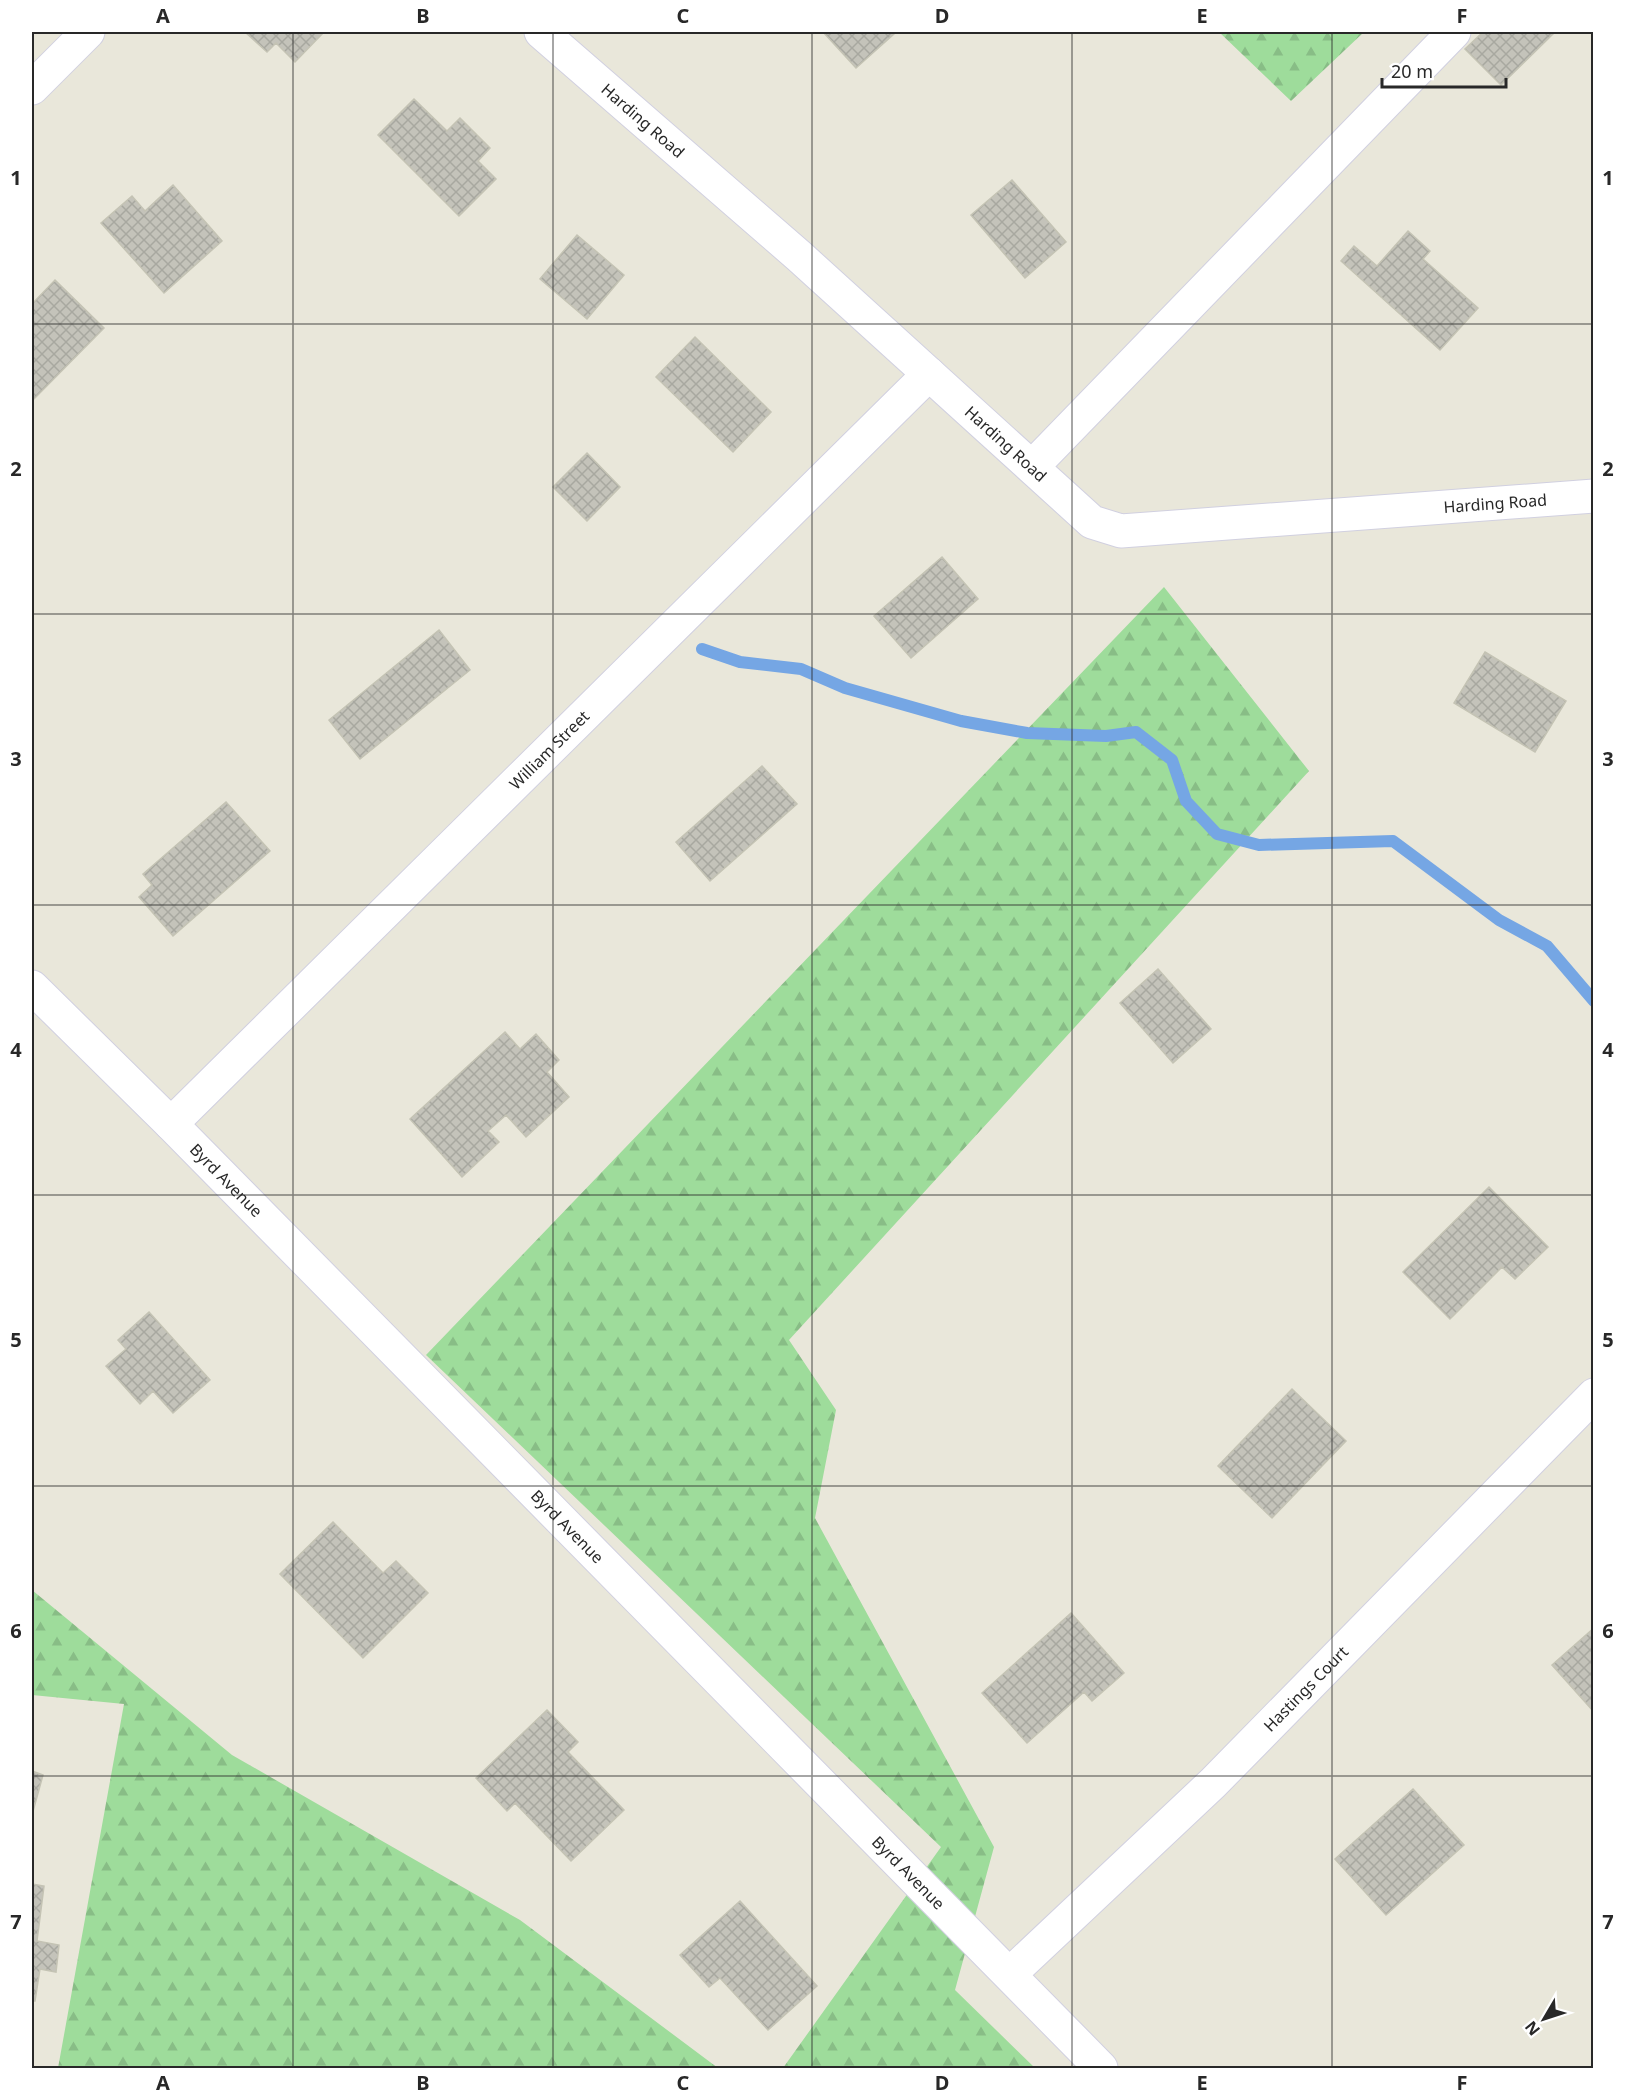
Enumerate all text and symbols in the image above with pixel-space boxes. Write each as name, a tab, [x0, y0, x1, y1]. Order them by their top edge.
text: A	[156, 2, 170, 29]
text: B	[416, 2, 430, 29]
text: C	[677, 2, 690, 29]
text: D	[935, 2, 949, 29]
text: E	[1196, 2, 1208, 29]
text: F	[1457, 2, 1467, 29]
scale bar	[1382, 51, 1506, 89]
text: 20 m	[1391, 59, 1433, 83]
street label: Harding Road	[597, 78, 689, 163]
text: 1	[10, 164, 22, 191]
text: 1	[1602, 164, 1614, 191]
street label: Harding Road	[960, 401, 1052, 487]
text: 2	[10, 455, 22, 482]
text: 2	[1602, 455, 1614, 482]
street label: Harding Road	[1443, 489, 1548, 518]
street label: William Street	[504, 705, 594, 794]
text: 3	[10, 745, 22, 772]
text: 3	[1602, 745, 1614, 772]
text: 4	[10, 1036, 22, 1063]
text: 4	[1602, 1036, 1614, 1063]
street label: Byrd Avenue	[185, 1139, 268, 1222]
text: 5	[10, 1326, 22, 1353]
text: 5	[1602, 1326, 1614, 1353]
street label: Byrd Avenue	[526, 1485, 609, 1568]
text: 6	[10, 1617, 22, 1644]
text: 6	[1602, 1617, 1614, 1644]
street label: Hastings Court	[1259, 1641, 1353, 1736]
street label: Byrd Avenue	[867, 1831, 950, 1914]
text: 7	[10, 1908, 22, 1935]
text: 7	[1602, 1908, 1614, 1935]
north arrow	[1514, 1989, 1574, 2049]
text: N	[1520, 2016, 1545, 2040]
text: A	[156, 2069, 170, 2096]
text: B	[416, 2069, 430, 2096]
text: C	[677, 2069, 690, 2096]
text: D	[935, 2069, 949, 2096]
text: E	[1196, 2069, 1208, 2096]
text: F	[1457, 2069, 1467, 2096]

